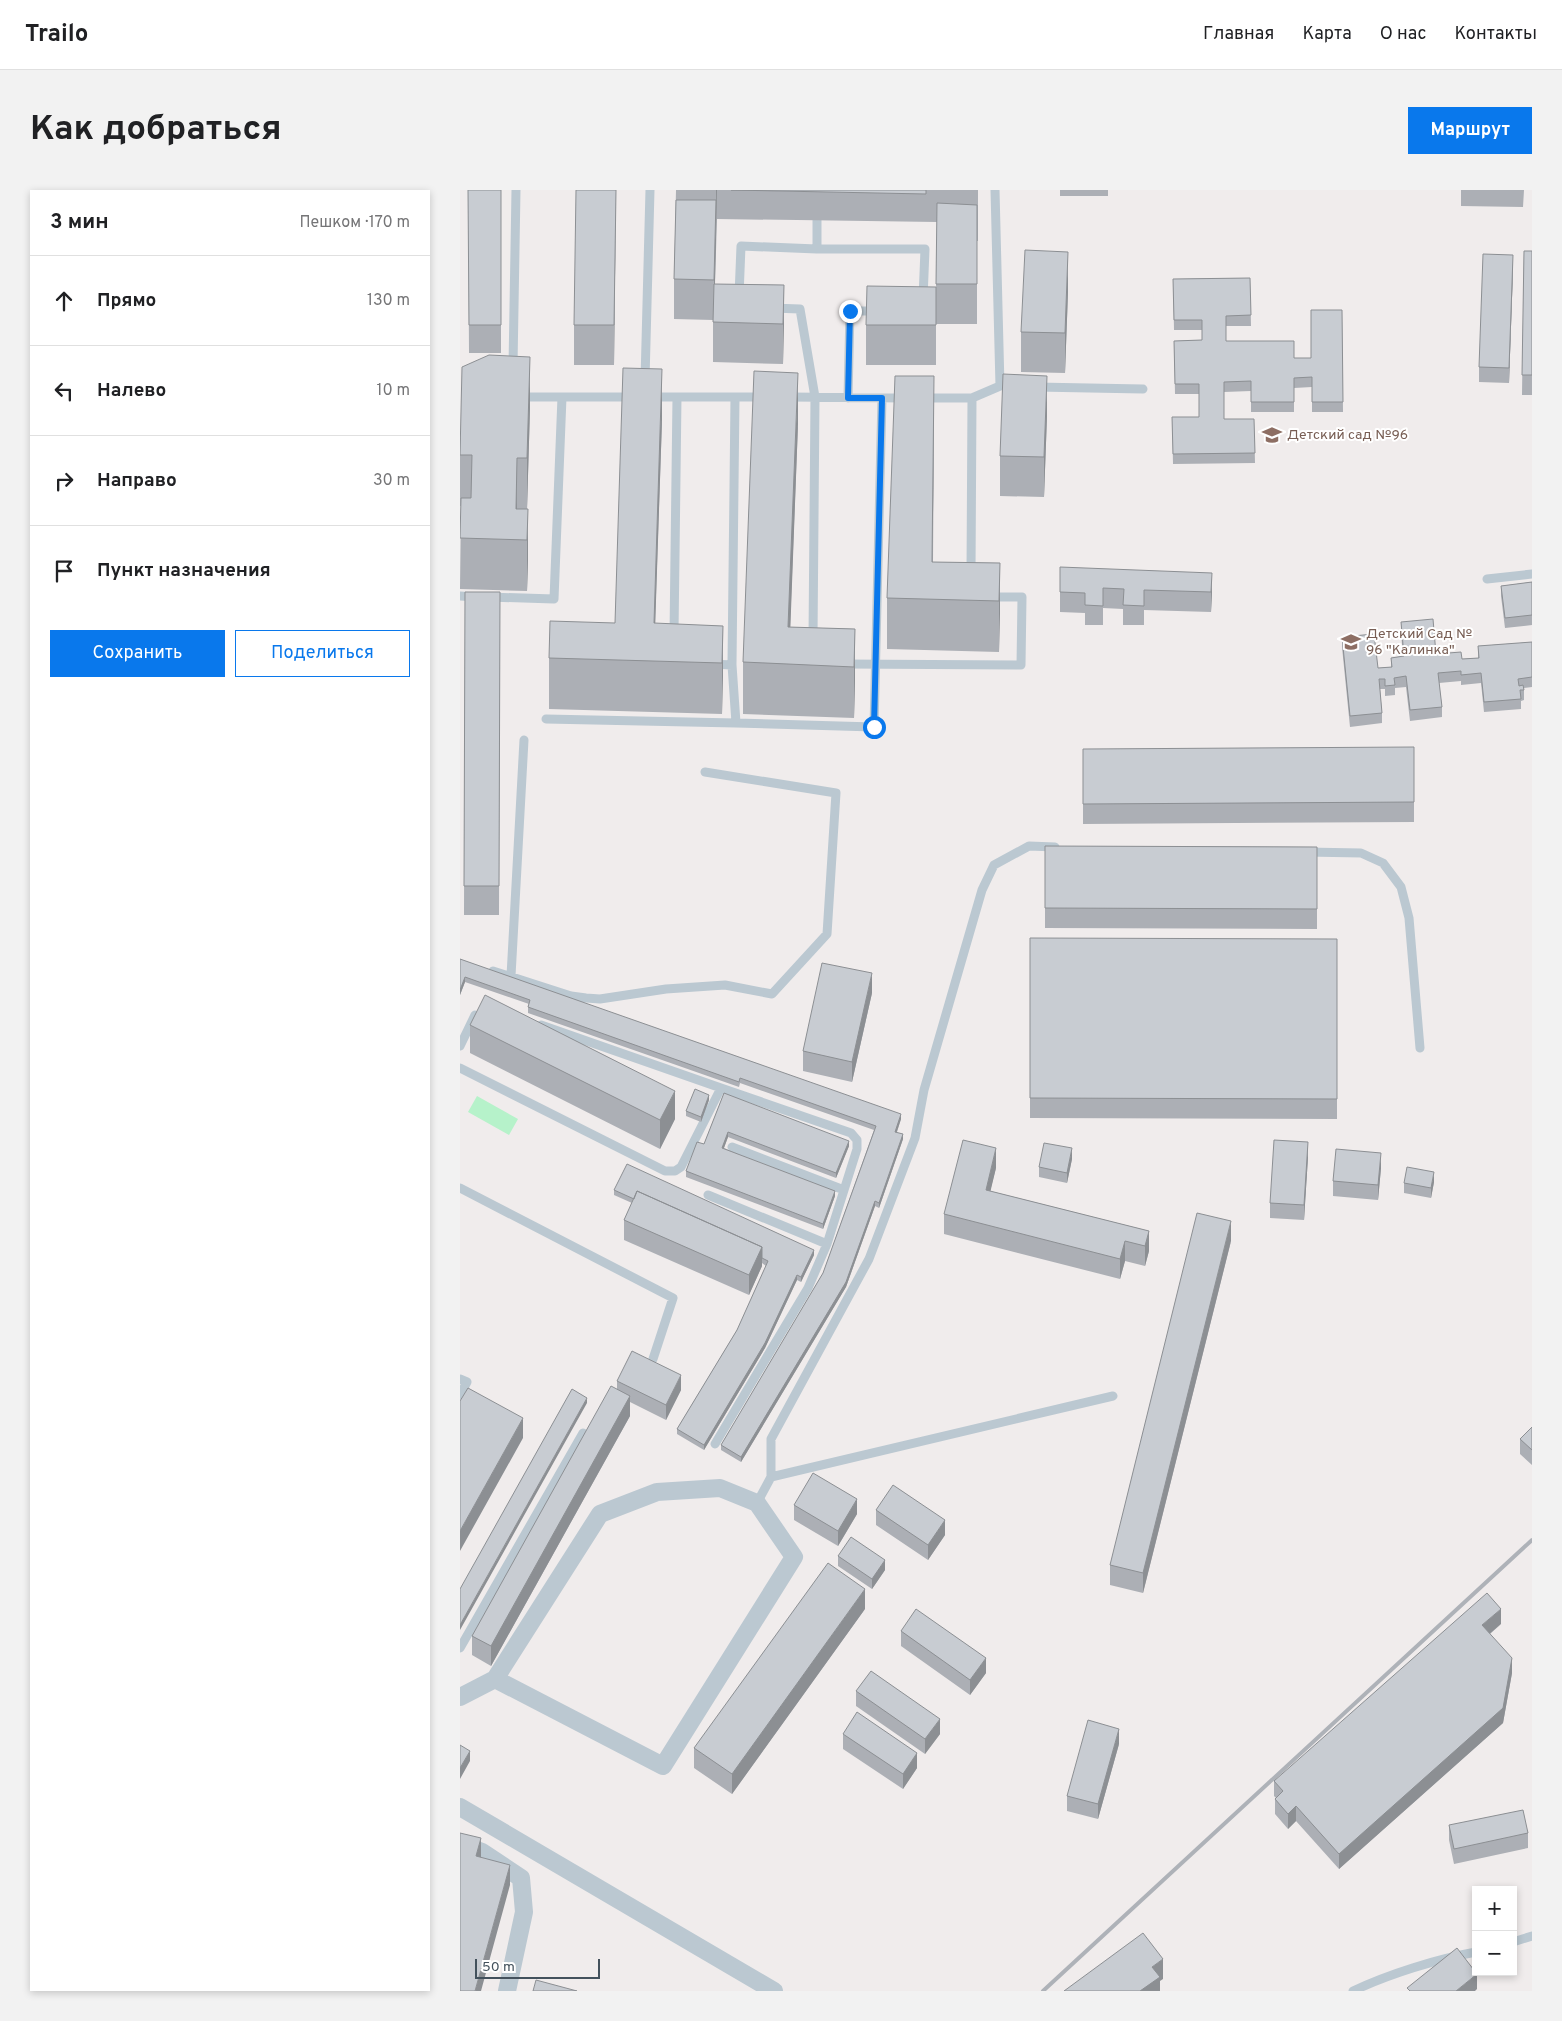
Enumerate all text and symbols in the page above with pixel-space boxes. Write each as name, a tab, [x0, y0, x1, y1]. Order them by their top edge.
text: Trailo	[25, 20, 88, 50]
text: Главная	[1203, 23, 1274, 46]
text: Карта	[1302, 23, 1352, 46]
text: О нас	[1380, 23, 1426, 46]
text: Контакты	[1454, 23, 1537, 46]
button: Маршрут	[1408, 107, 1532, 154]
text: Как добраться	[30, 108, 282, 152]
text: 3 мин	[50, 209, 109, 236]
text: Пешком · 170 m	[299, 213, 410, 233]
icon: ahead	[50, 287, 78, 315]
text: Прямо	[97, 289, 156, 313]
text: 130 m	[367, 291, 410, 311]
route end	[839, 300, 862, 323]
icon: left	[50, 377, 78, 405]
text: Налево	[97, 379, 166, 403]
text: 10 m	[376, 381, 410, 401]
school or university icon: Детский сад №96	[1261, 424, 1283, 446]
place label: Детский сад №96	[1287, 427, 1408, 444]
icon: right	[50, 467, 78, 495]
text: Направо	[97, 469, 177, 493]
text: 30 m	[373, 471, 410, 491]
icon: arrive	[50, 557, 78, 585]
text: Пункт назначения	[97, 559, 271, 583]
place label: Детский Сад № 96 "Калинка"	[1366, 626, 1472, 659]
button: Сохранить	[50, 630, 225, 677]
button: Поделиться	[235, 630, 410, 677]
school or university icon: Детский Сад № 96 "Калинка"	[1340, 631, 1362, 653]
route start	[863, 716, 886, 739]
map controls	[1472, 1886, 1517, 1976]
button: +	[1472, 1886, 1517, 1931]
button: −	[1472, 1931, 1517, 1976]
scale bar	[475, 1956, 600, 1979]
text: 50 m	[482, 1959, 515, 1976]

